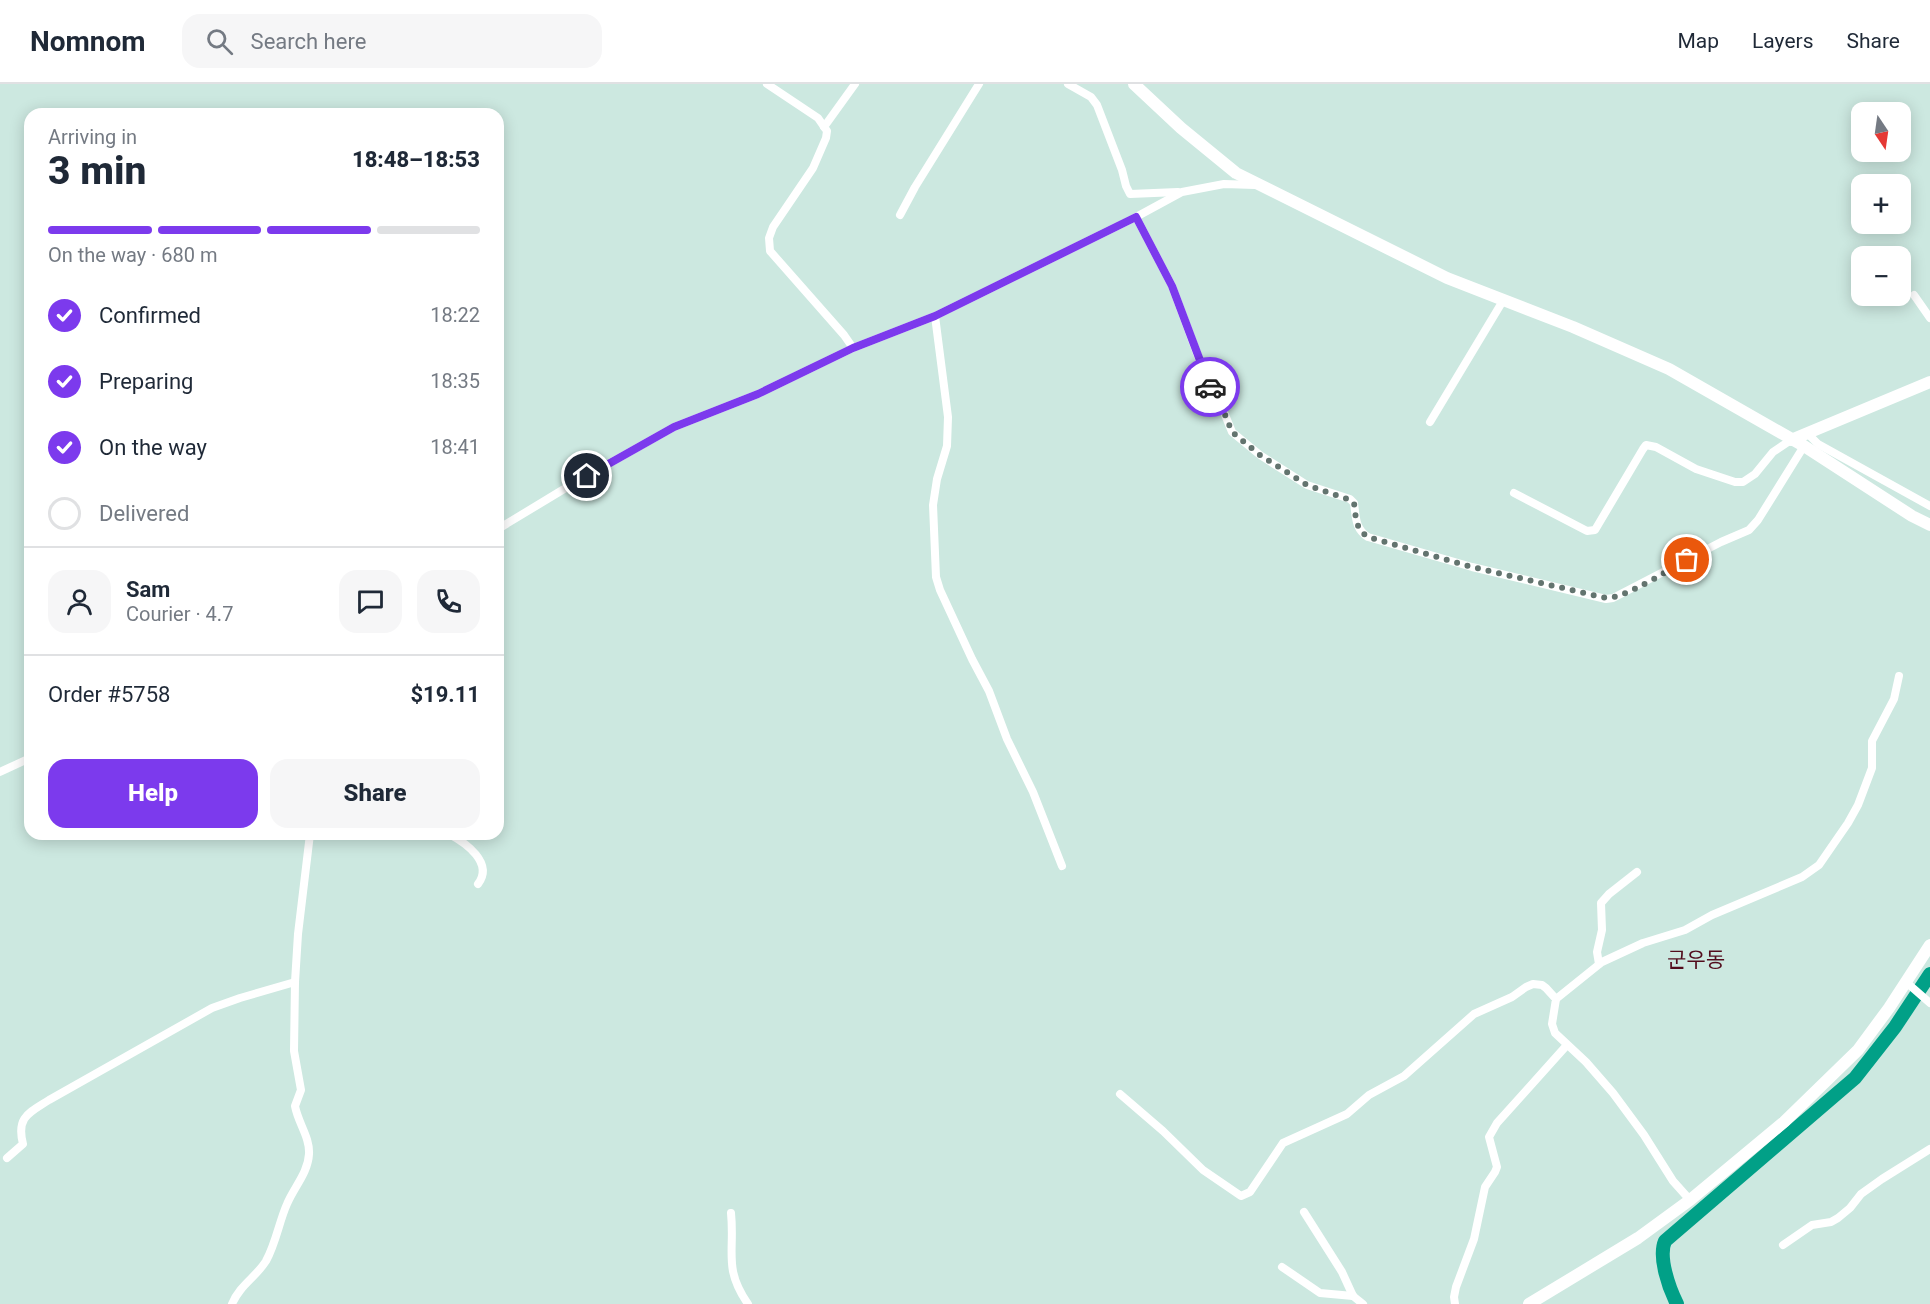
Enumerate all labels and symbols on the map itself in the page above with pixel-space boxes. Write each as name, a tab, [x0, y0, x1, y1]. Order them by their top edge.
north arrow	[1851, 102, 1911, 162]
courier	[1180, 357, 1240, 417]
pin	[561, 450, 612, 501]
pin	[1661, 534, 1712, 585]
district label: 군우동	[1667, 948, 1725, 972]

